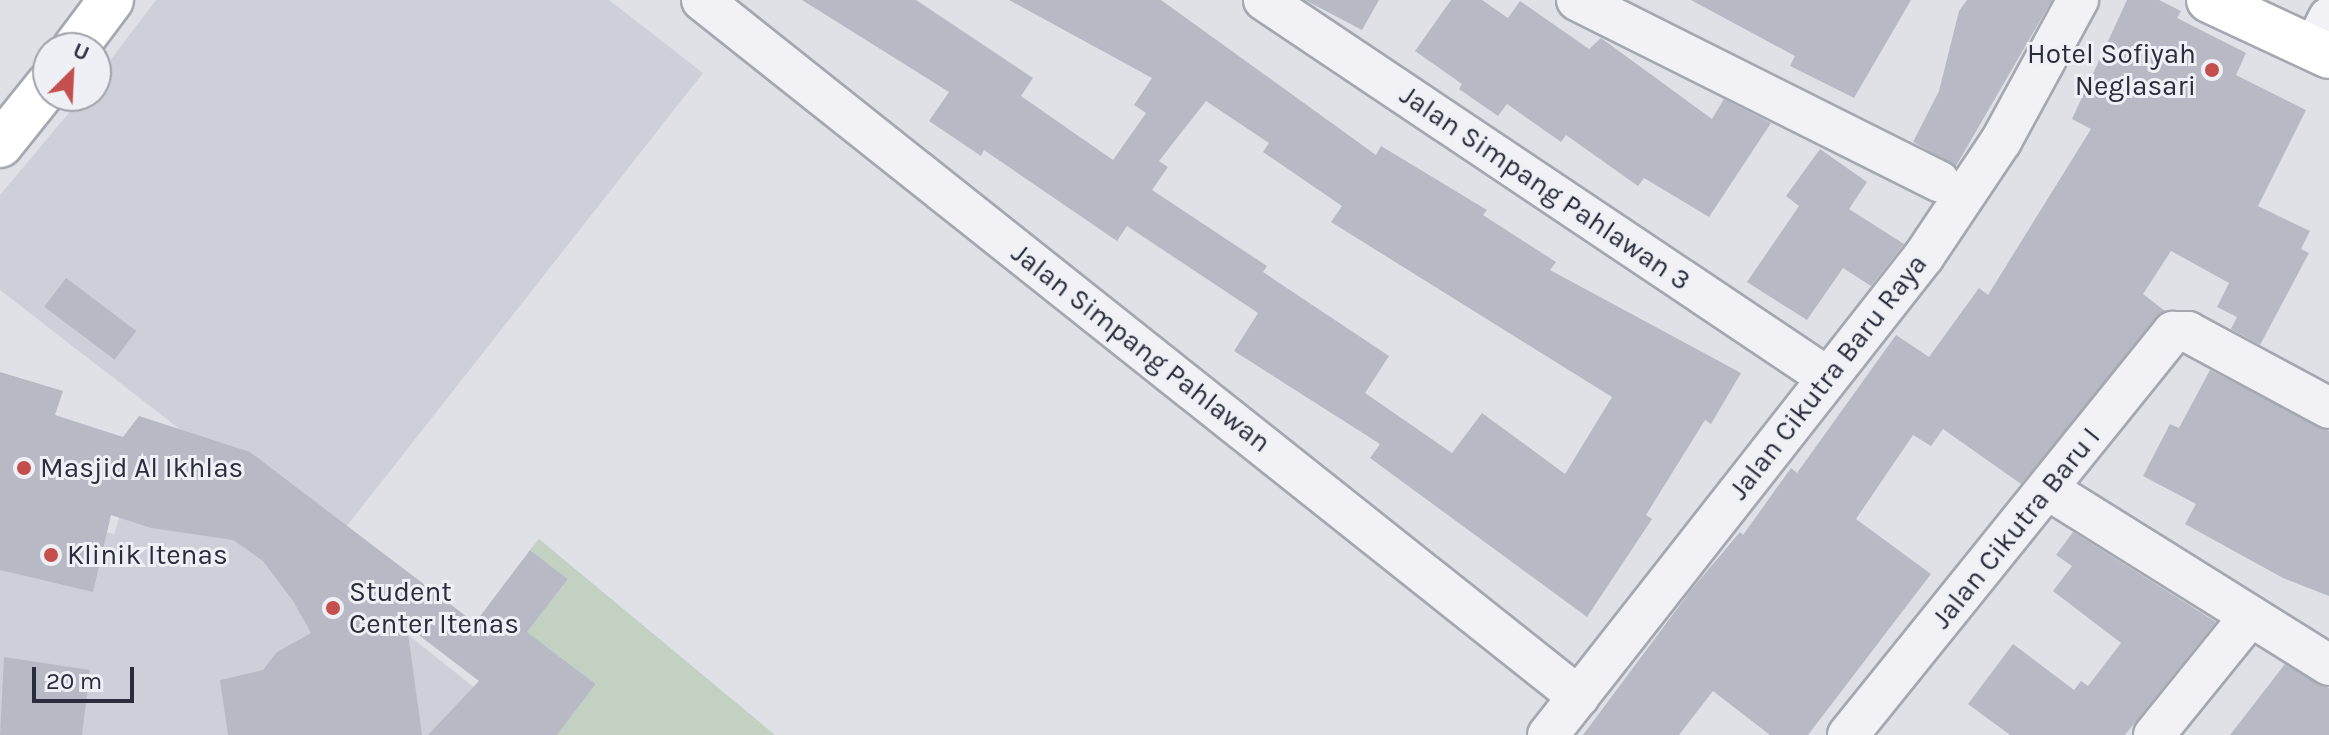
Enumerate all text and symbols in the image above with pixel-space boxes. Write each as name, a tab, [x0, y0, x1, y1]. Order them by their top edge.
north arrow	[32, 32, 112, 112]
text: U	[69, 37, 93, 67]
place label: Hotel Sofiyah Neglasari	[2027, 37, 2196, 103]
marker: Hotel Sofiyah Neglasari	[2203, 61, 2221, 79]
street label: Jalan Simpang Pahlawan 3	[1393, 78, 1697, 298]
street label: Jalan Simpang Pahlawan	[1005, 236, 1277, 460]
street label: Jalan Cikutra Baru Raya	[1722, 248, 1934, 506]
street label: Jalan Cikutra Baru I	[1925, 421, 2107, 635]
place label: Masjid Al Ikhlas	[40, 451, 243, 485]
marker: Masjid Al Ikhlas	[15, 459, 33, 477]
place label: Klinik Itenas	[67, 538, 228, 572]
marker: Klinik Itenas	[42, 546, 60, 564]
place label: Student Center Itenas	[349, 575, 519, 641]
marker: Student Center Itenas	[324, 599, 342, 617]
scale bar	[36, 651, 138, 701]
text: 20 m	[46, 667, 102, 695]

